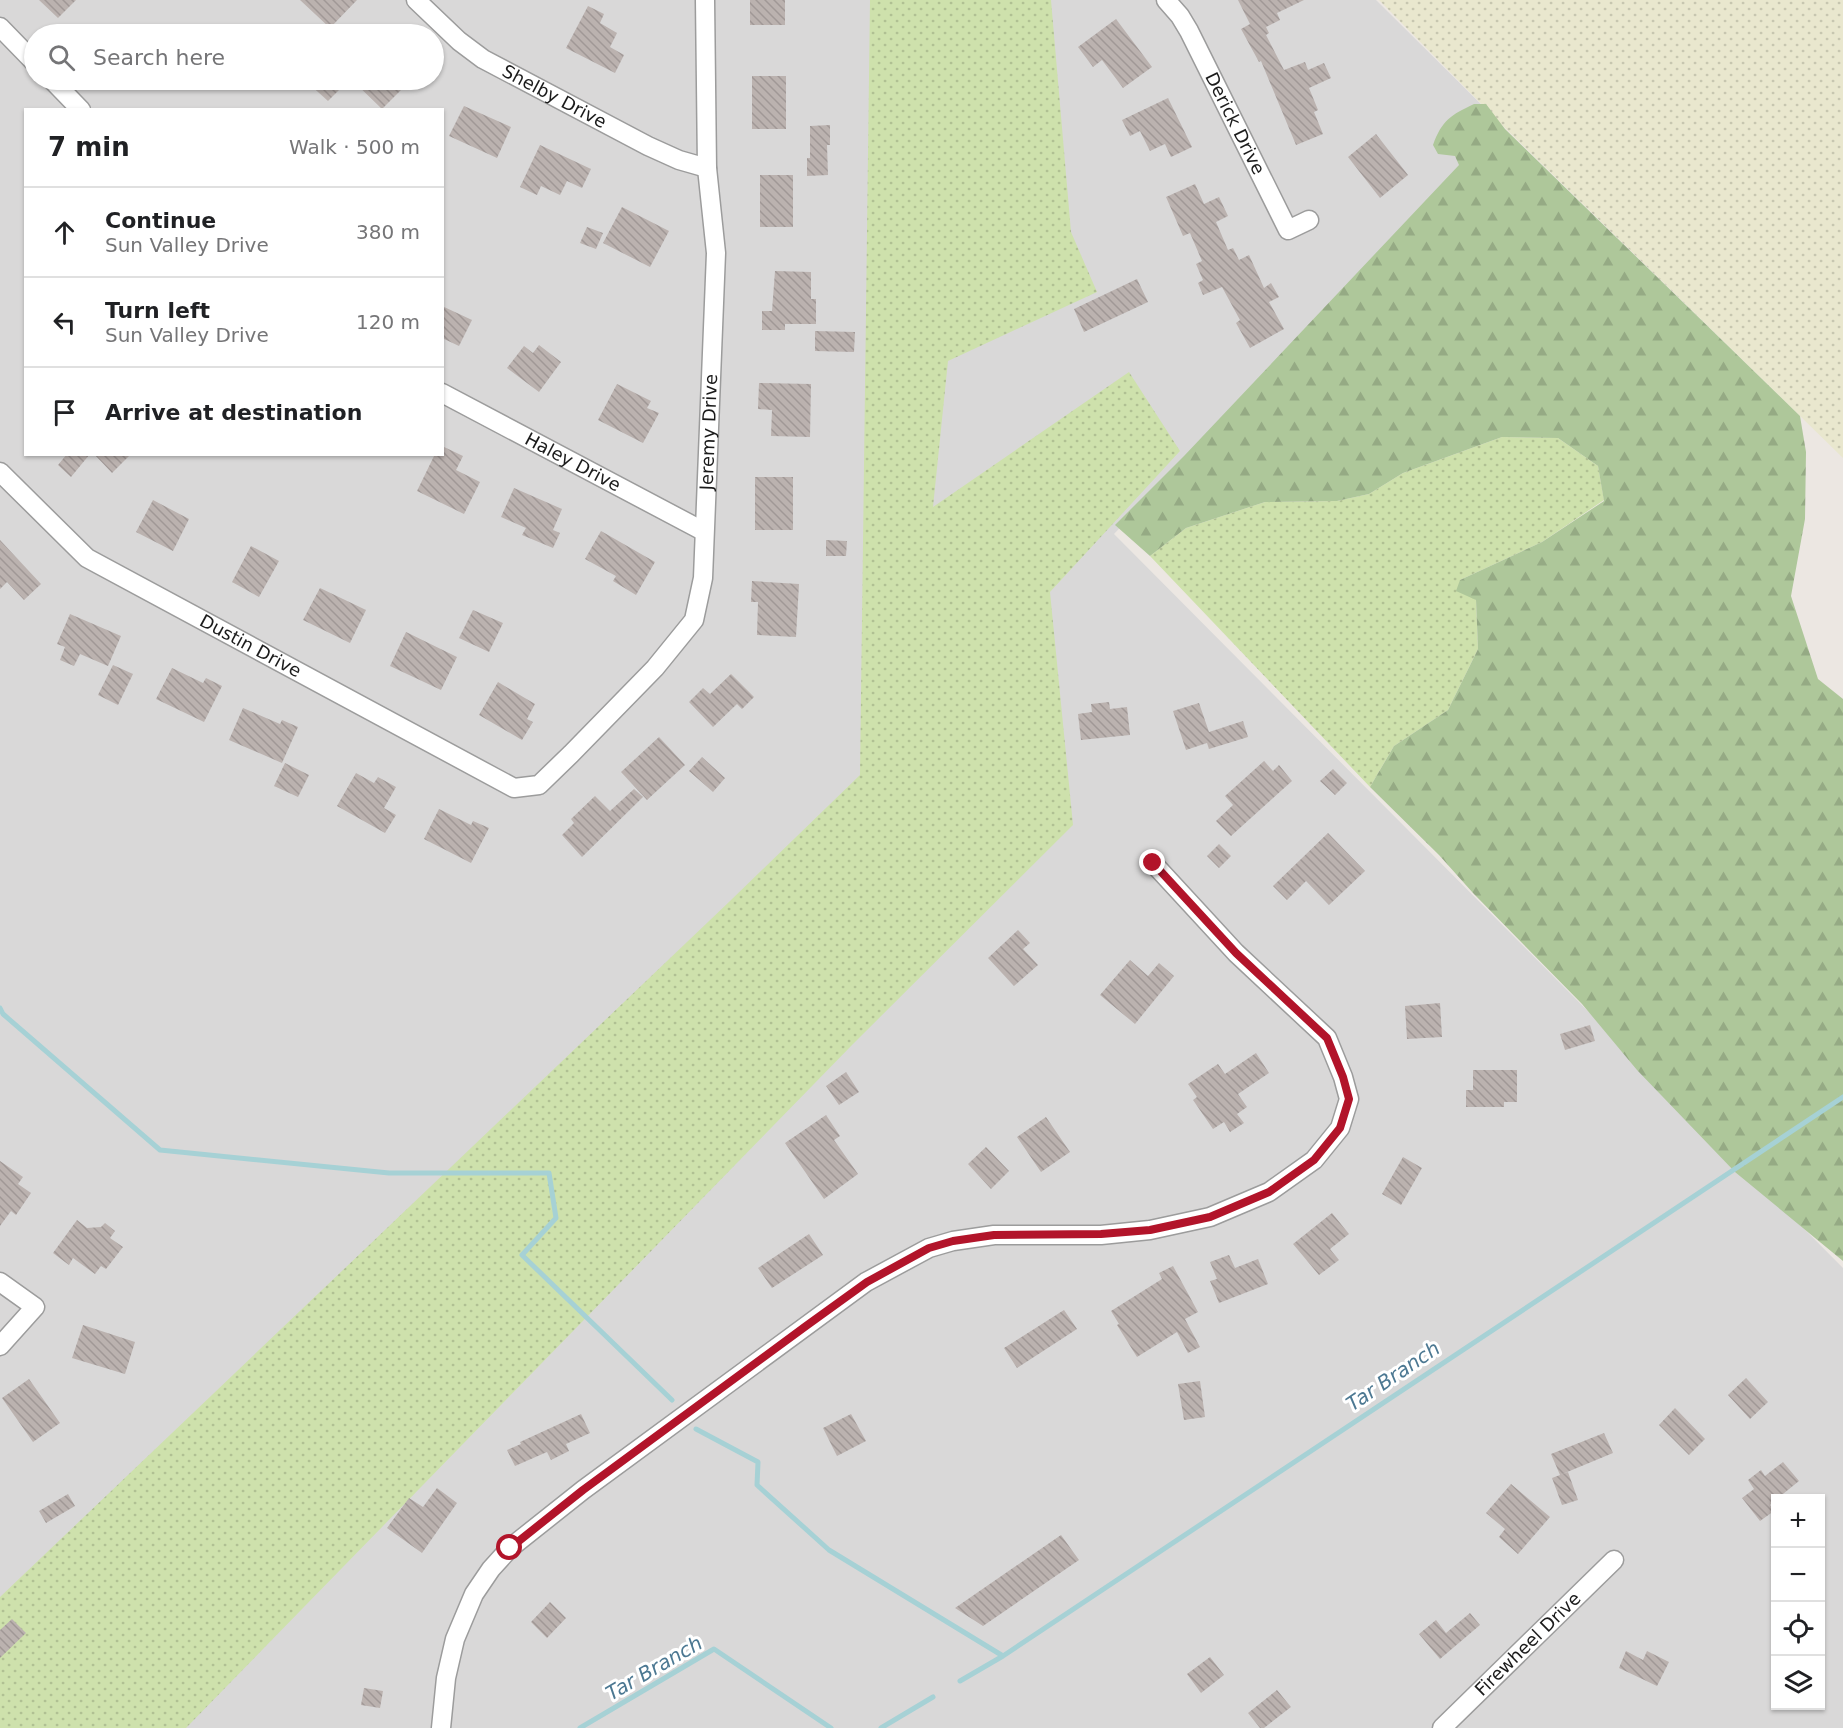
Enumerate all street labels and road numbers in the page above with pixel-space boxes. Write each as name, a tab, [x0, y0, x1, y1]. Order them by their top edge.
street label: Shelby Drive	[499, 60, 610, 132]
street label: Derick Drive	[1201, 69, 1270, 178]
street label: Jeremy Drive	[695, 374, 721, 492]
street label: Haley Drive	[522, 428, 624, 496]
street label: Dustin Drive	[196, 610, 305, 681]
street label: Firewheel Drive	[1470, 1588, 1585, 1700]

